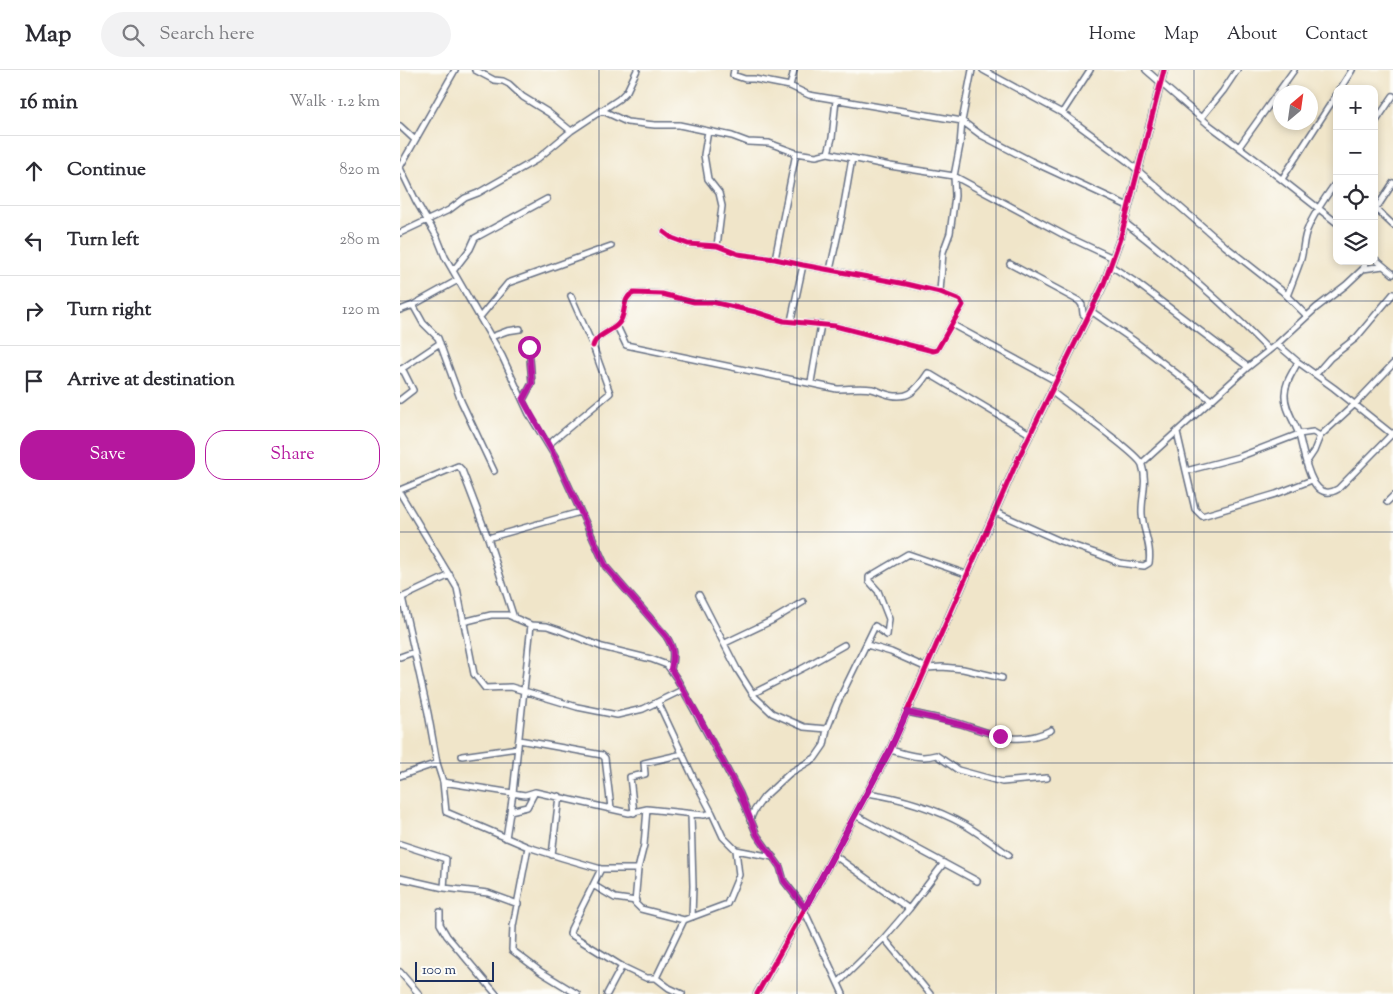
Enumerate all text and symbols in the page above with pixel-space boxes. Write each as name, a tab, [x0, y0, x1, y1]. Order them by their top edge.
search box	[101, 12, 451, 57]
text: Map	[25, 18, 71, 52]
icon: search	[119, 21, 147, 49]
text: Search here	[159, 21, 255, 48]
text: Home	[1089, 22, 1136, 48]
text: Map	[1164, 22, 1199, 48]
text: About	[1227, 22, 1277, 48]
text: Contact	[1305, 22, 1368, 48]
north arrow	[1273, 85, 1318, 130]
map controls	[1333, 85, 1378, 265]
button: +	[1333, 85, 1378, 130]
text: 16 min	[20, 88, 78, 118]
text: Walk · 1.2 km	[289, 91, 380, 114]
button: −	[1333, 130, 1378, 175]
icon: ahead	[20, 157, 48, 185]
text: Continue	[67, 157, 146, 184]
text: 820 m	[340, 159, 380, 182]
button: locate	[1333, 175, 1378, 220]
button: layers	[1333, 220, 1378, 265]
icon: left	[20, 227, 48, 255]
text: Turn left	[67, 227, 139, 254]
text: 280 m	[339, 229, 380, 252]
icon: right	[20, 297, 48, 325]
text: Turn right	[67, 297, 151, 324]
text: 120 m	[342, 299, 380, 322]
route start	[518, 336, 541, 359]
icon: arrive	[20, 367, 48, 395]
text: Arrive at destination	[67, 367, 235, 394]
button: Save	[20, 430, 195, 480]
button: Share	[205, 430, 380, 480]
route end	[989, 725, 1012, 748]
scale bar	[415, 959, 494, 982]
text: 100 m	[422, 961, 456, 981]

